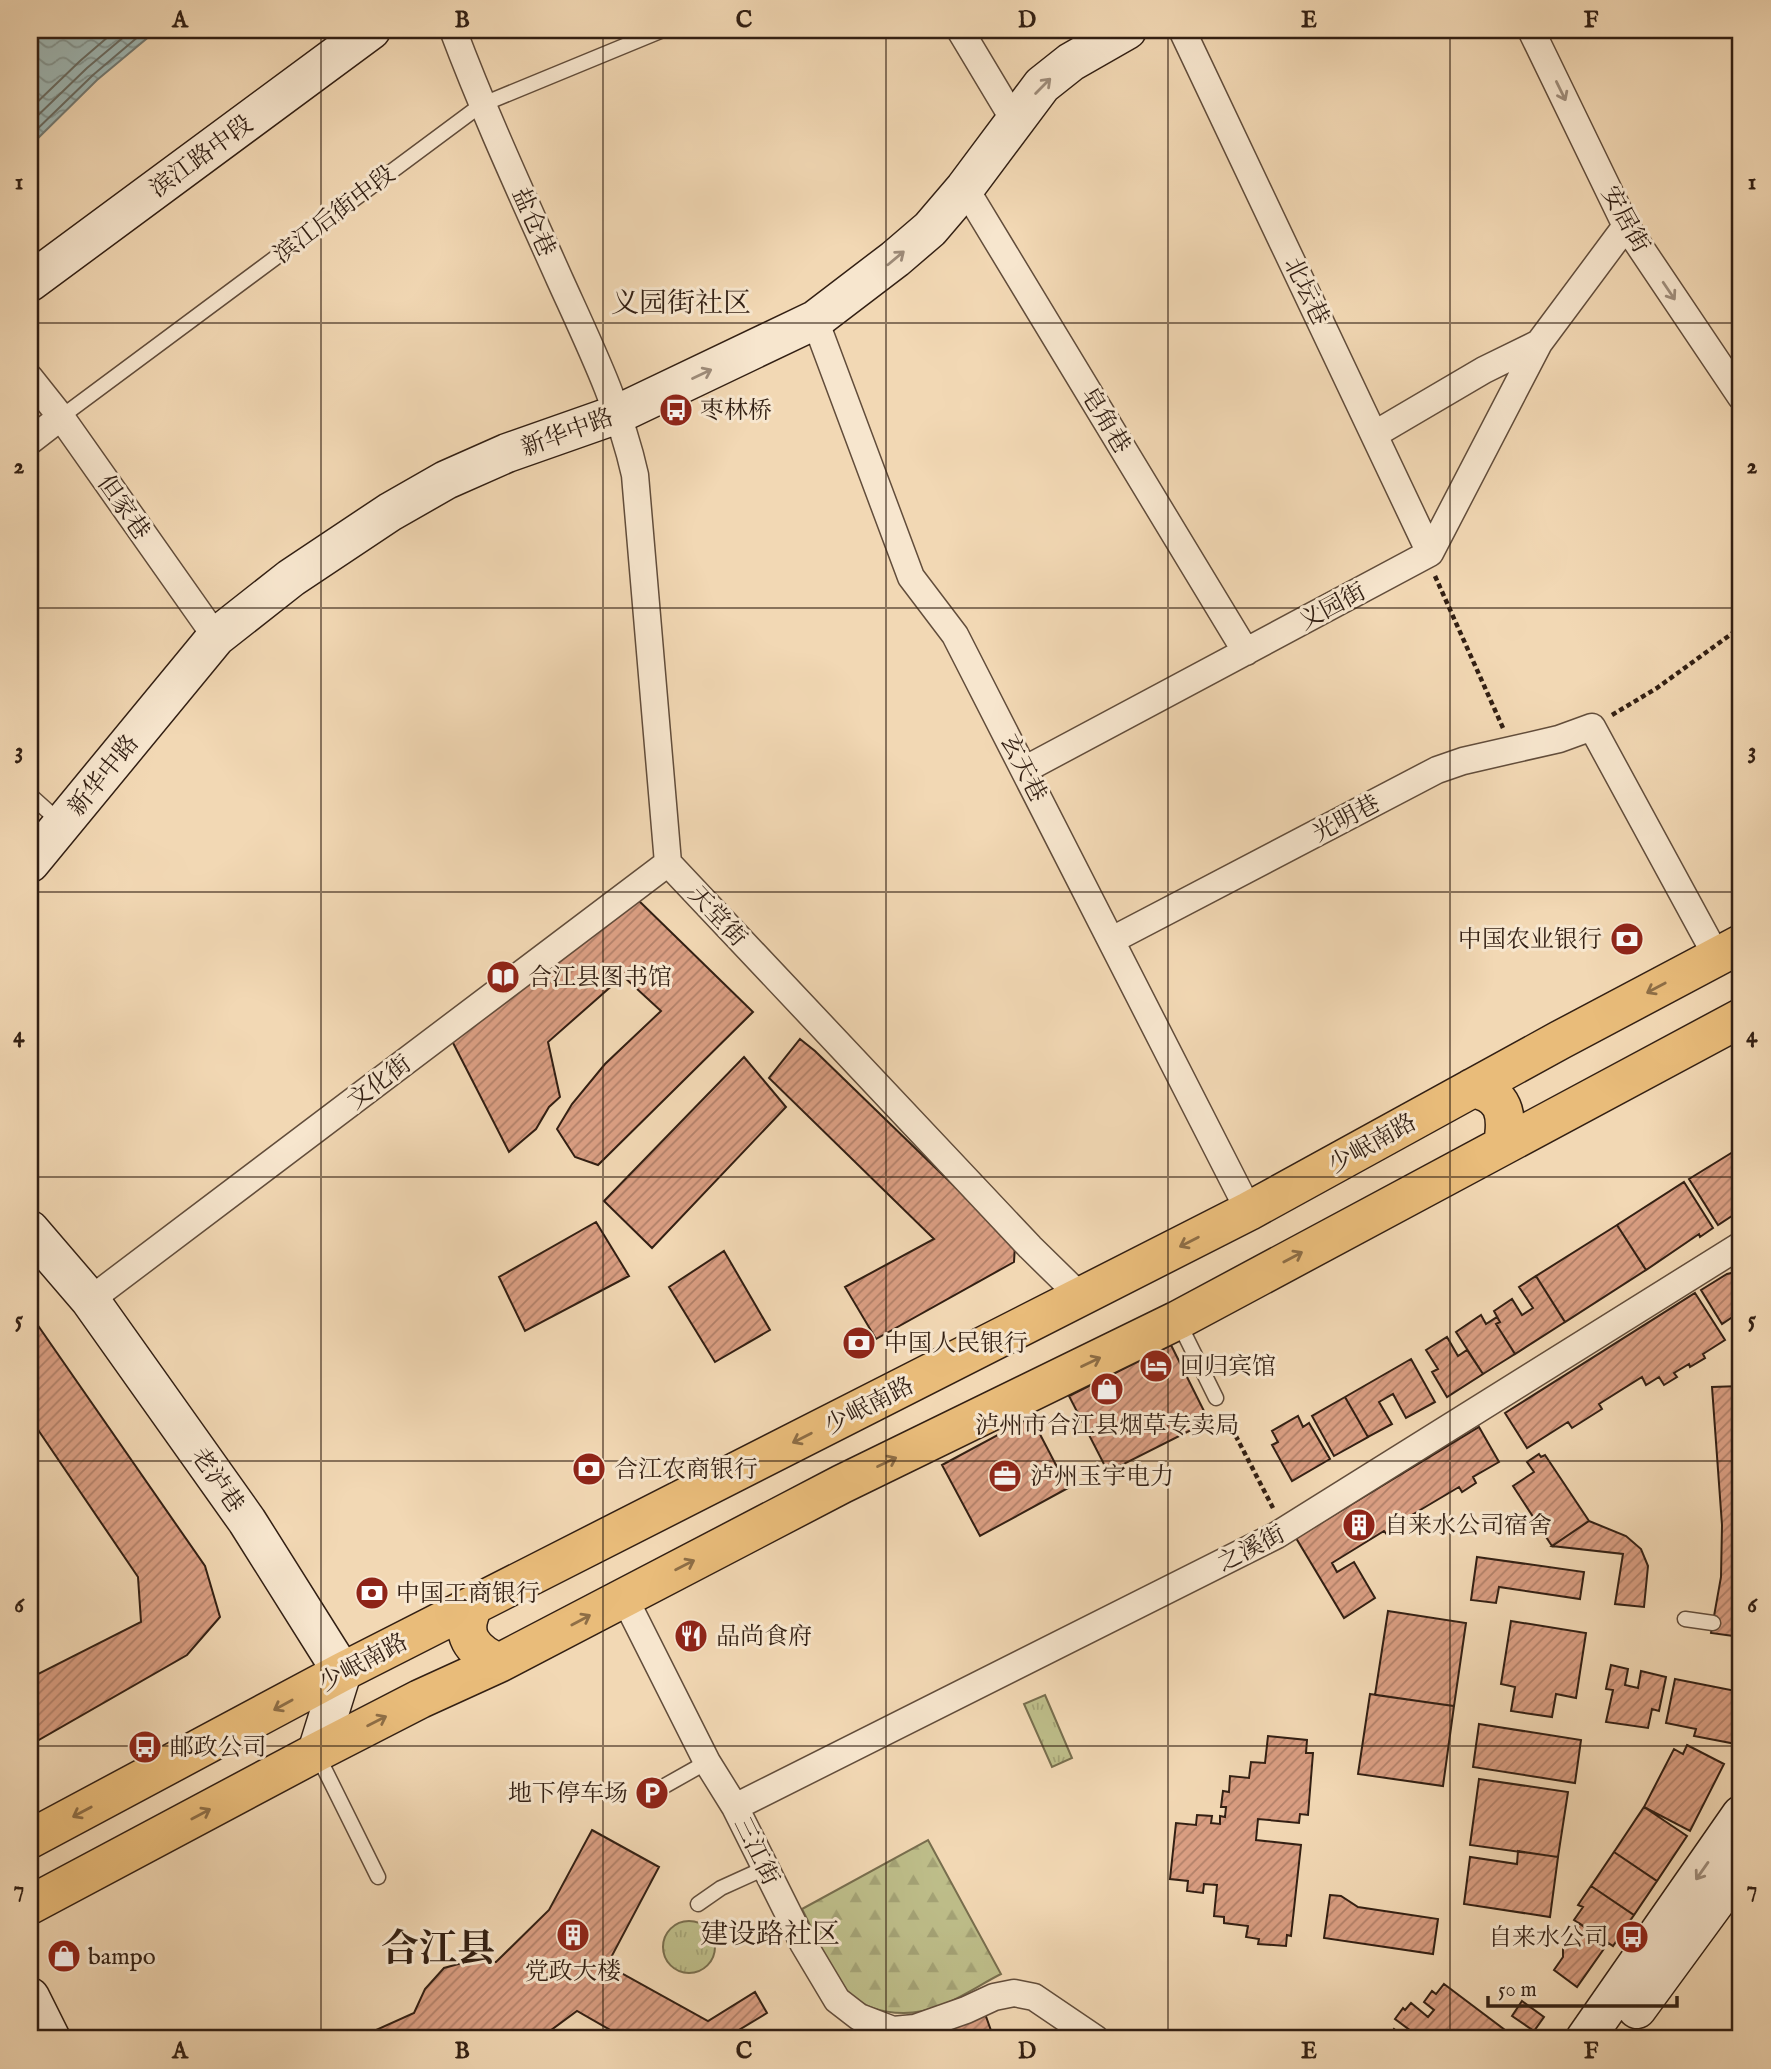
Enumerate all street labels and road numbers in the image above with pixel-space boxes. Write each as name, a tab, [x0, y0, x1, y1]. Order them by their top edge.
street label: 滨江路中段	[144, 109, 260, 205]
street label: 滨江后街中段	[268, 159, 402, 271]
street label: 安居街	[1594, 181, 1656, 259]
street label: 盐仓巷	[504, 183, 561, 262]
street label: 北坛巷	[1276, 253, 1335, 331]
street label: 皂角巷	[1073, 382, 1137, 460]
street label: 新华中路	[517, 402, 618, 464]
street label: 但家巷	[89, 469, 156, 546]
street label: 义园街	[1294, 577, 1372, 638]
street label: 新华中路	[62, 729, 146, 823]
street label: 玄天巷	[993, 730, 1053, 808]
street label: 光明巷	[1308, 789, 1386, 850]
street label: 天堂街	[681, 880, 753, 954]
street label: 文化街	[342, 1049, 418, 1117]
street label: 少岷南路	[1323, 1107, 1422, 1181]
street label: 少岷南路	[820, 1371, 919, 1442]
street label: 老泸巷	[183, 1442, 250, 1519]
street label: 之溪街	[1213, 1519, 1291, 1579]
street label: 少岷南路	[314, 1627, 413, 1700]
street label: 三江街	[726, 1813, 785, 1891]

